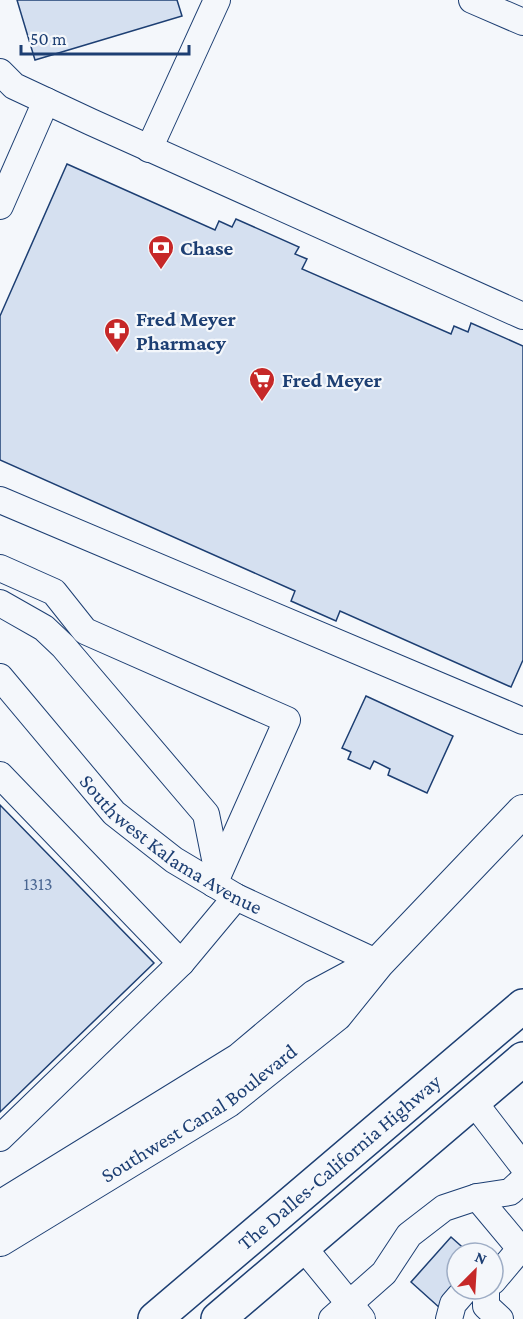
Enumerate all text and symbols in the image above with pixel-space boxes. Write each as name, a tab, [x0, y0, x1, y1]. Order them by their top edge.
scale bar	[21, 18, 189, 56]
text: 50 m	[30, 29, 67, 49]
bank icon: Chase	[146, 233, 176, 271]
place label: Chase	[180, 236, 234, 260]
place label: Fred Meyer Pharmacy	[136, 307, 236, 355]
pharmacy icon: Fred Meyer Pharmacy	[102, 316, 132, 354]
supermarket icon: Fred Meyer	[247, 365, 277, 403]
place label: Fred Meyer	[282, 368, 382, 392]
street label: Southwest Kalama Avenue	[75, 769, 266, 919]
house number: 1313	[23, 874, 53, 894]
street label: Southwest Canal Boulevard	[97, 1039, 302, 1187]
street label: The Dalles-California Highway	[233, 1069, 446, 1255]
north arrow	[445, 1241, 505, 1301]
text: N	[472, 1248, 489, 1268]

